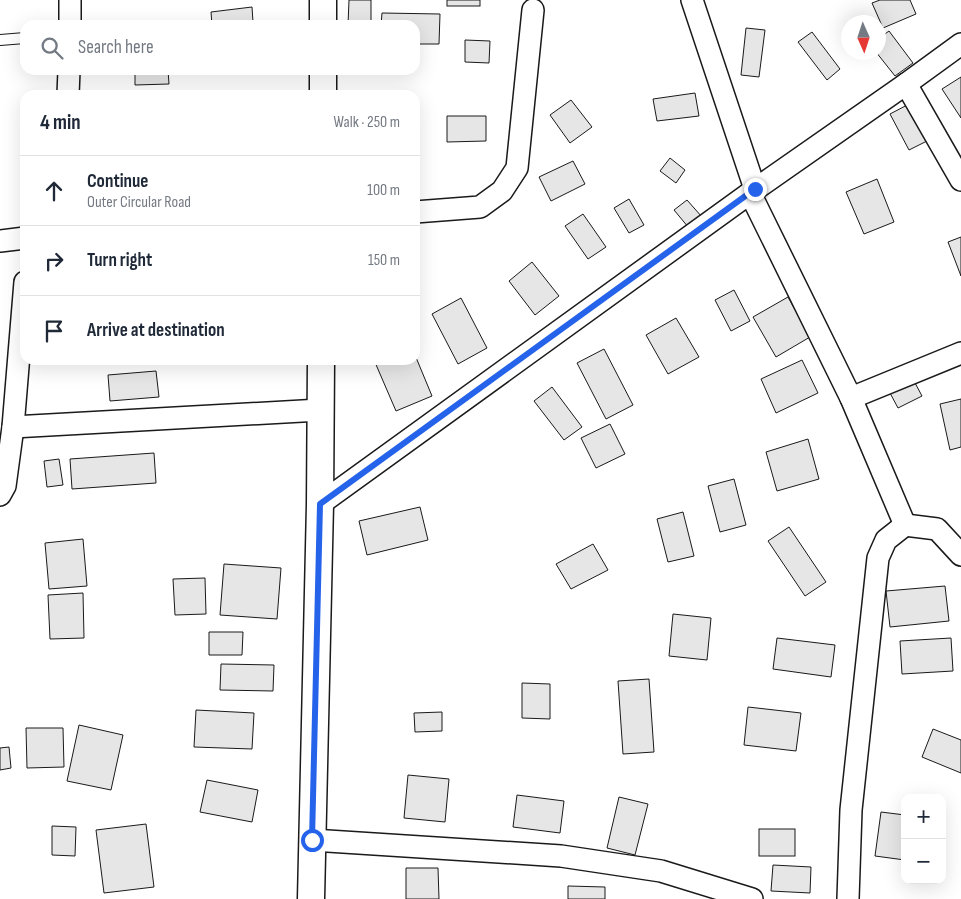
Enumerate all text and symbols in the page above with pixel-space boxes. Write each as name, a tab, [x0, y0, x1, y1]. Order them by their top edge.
north arrow	[841, 15, 886, 60]
search box	[20, 20, 420, 75]
icon: search	[38, 34, 66, 62]
text: Search here	[78, 36, 154, 59]
text: 4 min	[40, 110, 81, 135]
text: Walk · 250 m	[334, 113, 400, 132]
text: Continue	[87, 170, 148, 193]
icon: ahead	[40, 177, 68, 205]
route end	[744, 178, 767, 201]
text: 100 m	[367, 181, 400, 200]
text: Outer Circular Road	[87, 193, 191, 212]
icon: right	[40, 247, 68, 275]
text: Turn right	[87, 249, 152, 272]
text: 150 m	[368, 251, 400, 270]
icon: arrive	[40, 317, 68, 345]
text: Arrive at destination	[87, 319, 225, 342]
map controls	[901, 794, 946, 884]
button: +	[901, 794, 946, 839]
route start	[301, 829, 324, 852]
button: −	[901, 839, 946, 884]

